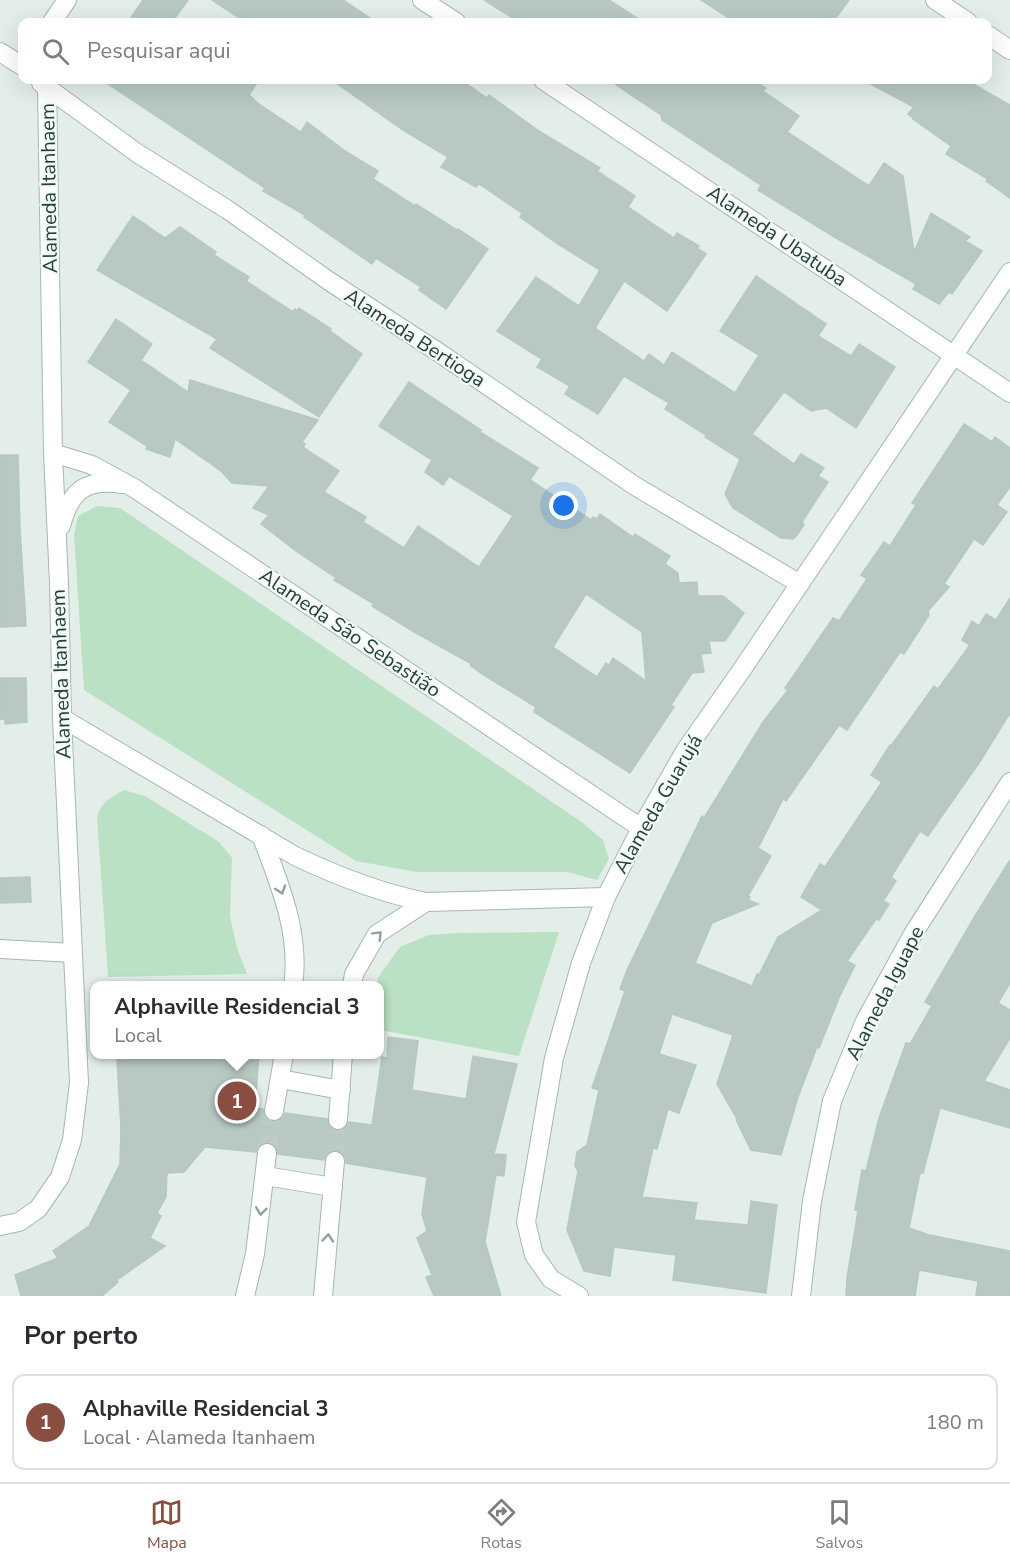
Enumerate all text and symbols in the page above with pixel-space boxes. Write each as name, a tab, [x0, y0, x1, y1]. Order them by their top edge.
search box	[18, 18, 992, 84]
icon: search	[39, 35, 72, 68]
text: Pesquisar aqui	[87, 36, 231, 66]
street label: Alameda Itanhaem	[34, 103, 64, 273]
street label: Alameda Ubatuba	[702, 179, 852, 293]
street label: Alameda Bertioga	[339, 282, 491, 394]
your location	[549, 491, 578, 520]
street label: Alameda São Sebastião	[254, 562, 446, 704]
street label: Alameda Itanhaem	[45, 589, 77, 759]
street label: Alameda Guarujá	[607, 730, 709, 878]
one-way arrow	[274, 884, 286, 895]
street label: Alameda Iguape	[840, 921, 930, 1065]
one-way arrow	[371, 932, 382, 942]
popup	[90, 981, 384, 1059]
text: Alphaville Residencial 3	[114, 992, 360, 1022]
text: Local	[114, 1022, 162, 1049]
pin: 1	[218, 1078, 256, 1124]
one-way arrow	[255, 1206, 267, 1215]
one-way arrow	[321, 1233, 334, 1242]
text: Por perto	[24, 1318, 138, 1353]
text: Alphaville Residencial 3	[83, 1394, 329, 1424]
text: 1	[40, 1409, 52, 1436]
text: 180 m	[926, 1409, 984, 1436]
text: Local · Alameda Itanhaem	[83, 1424, 315, 1451]
tab: Mapa	[147, 1496, 187, 1554]
tab: Rotas	[481, 1496, 522, 1554]
tab: Salvos	[816, 1496, 863, 1554]

